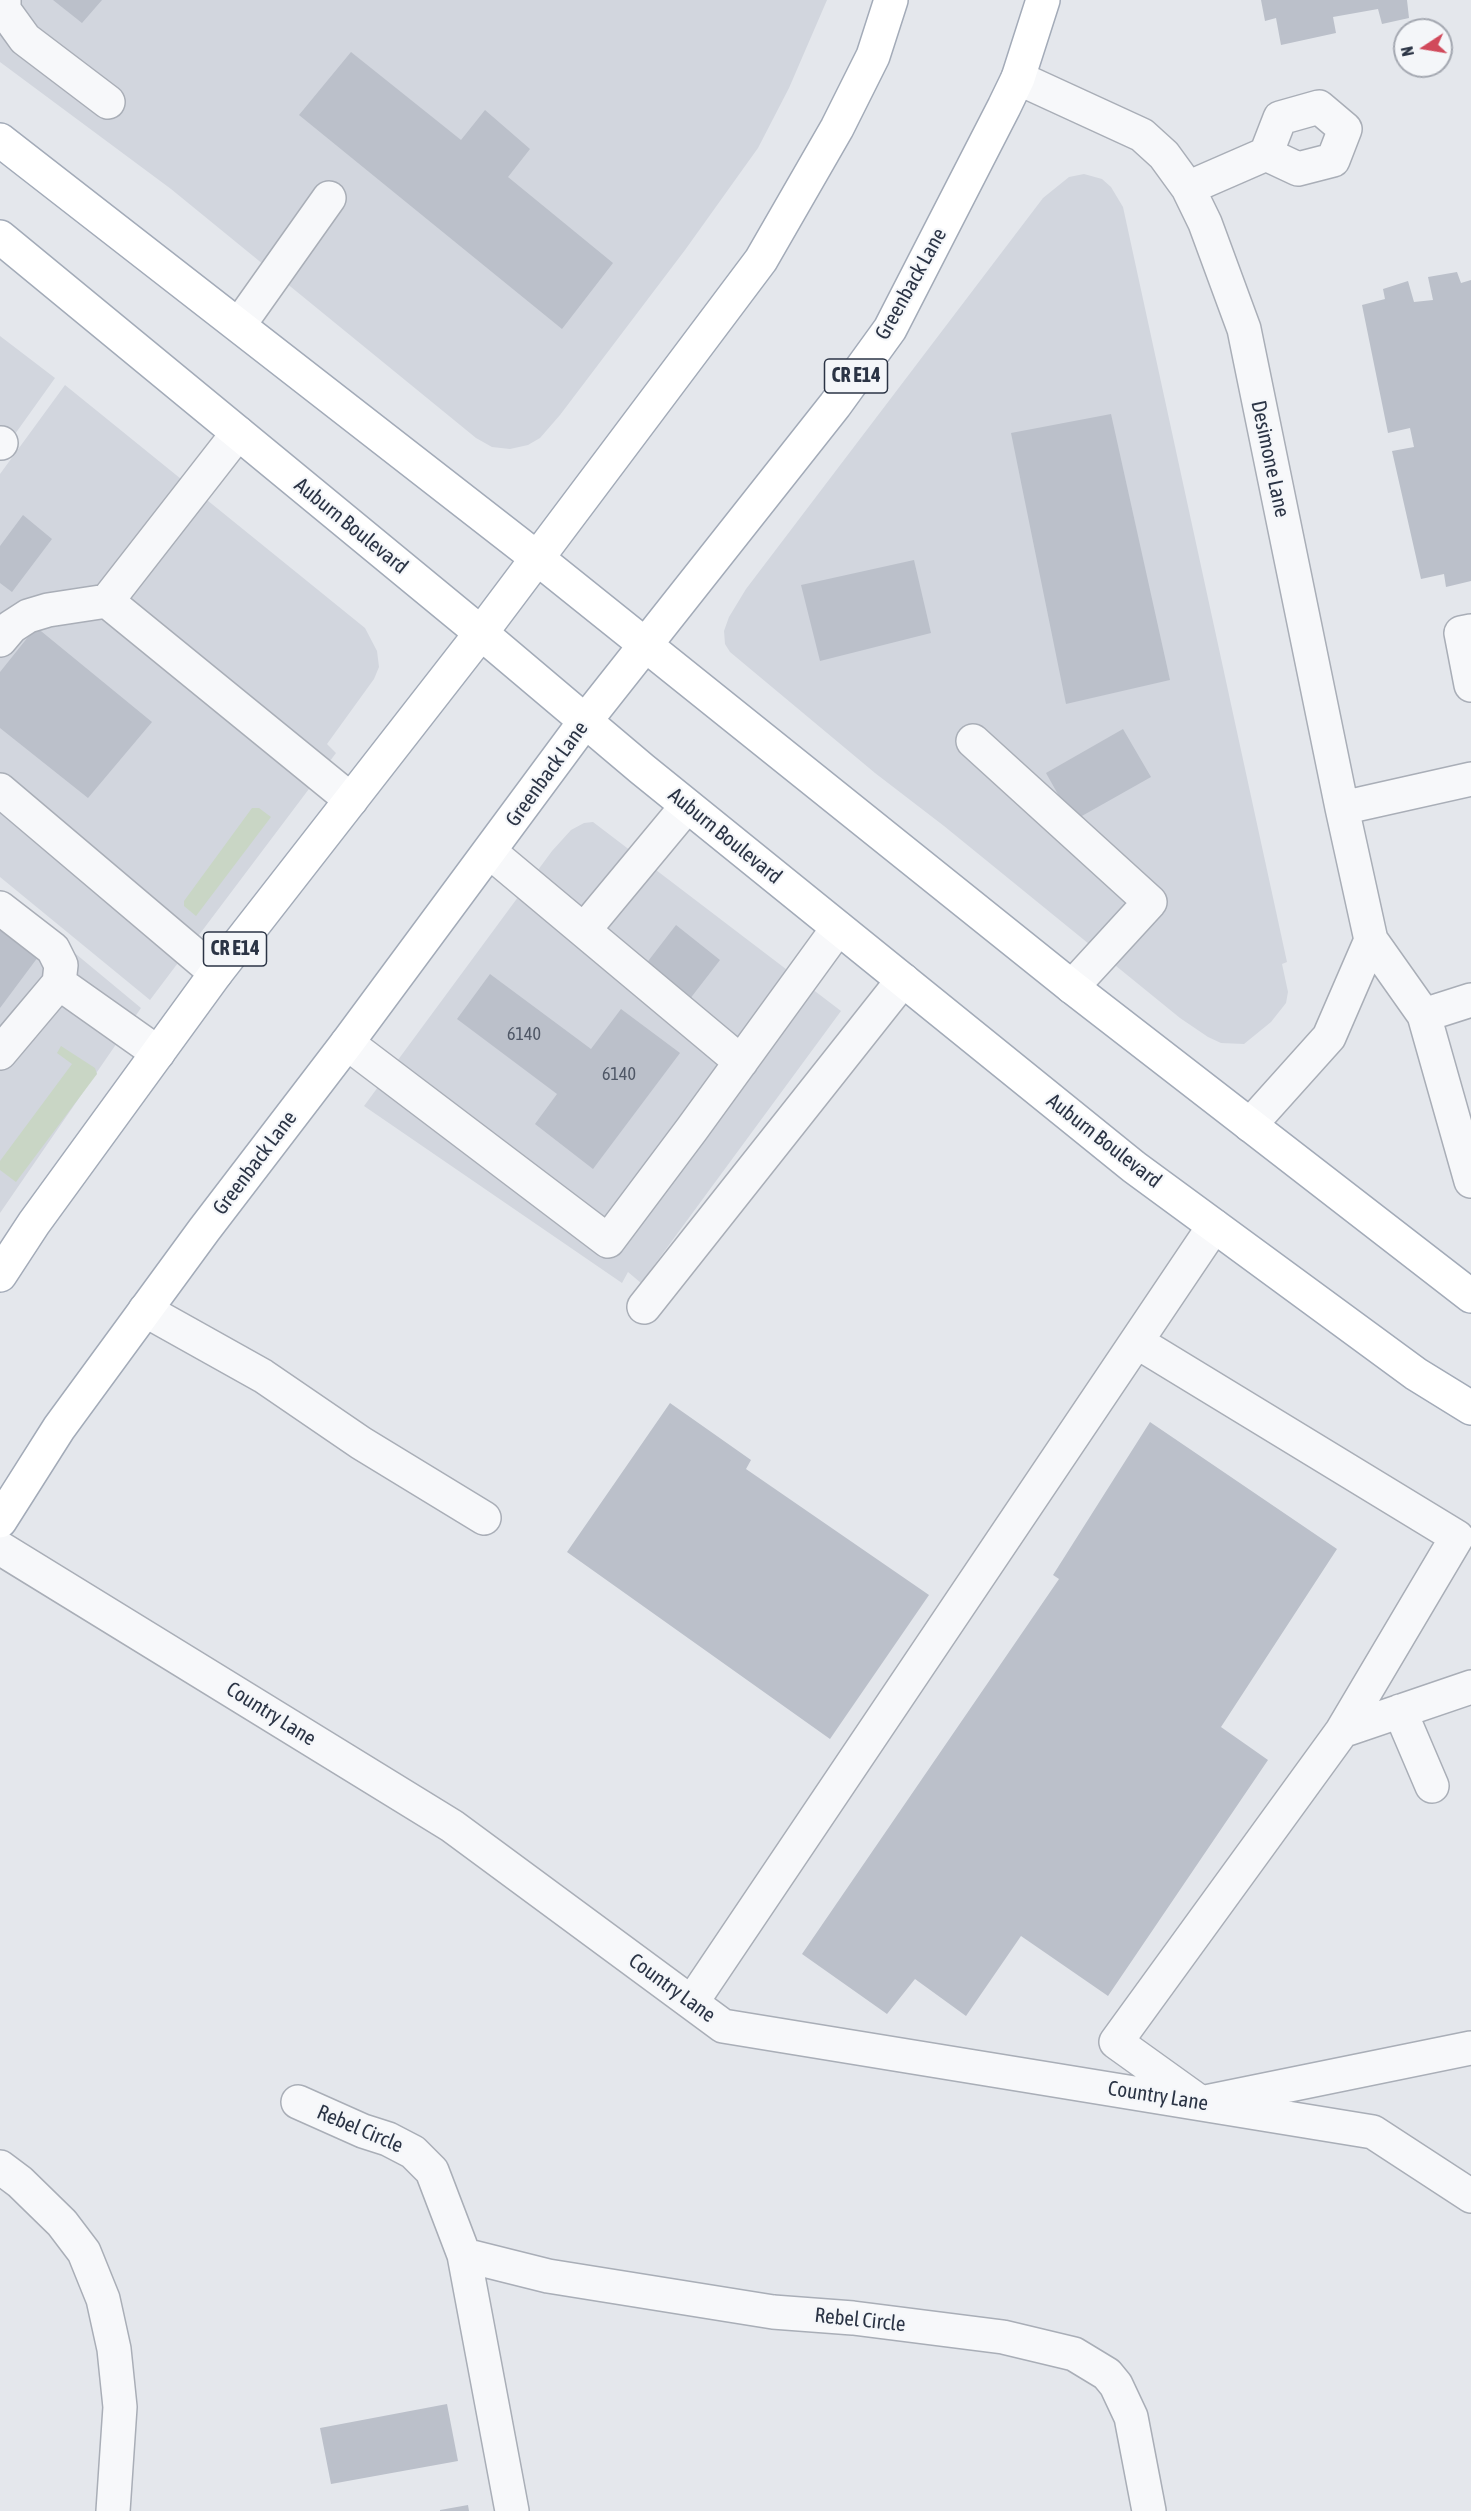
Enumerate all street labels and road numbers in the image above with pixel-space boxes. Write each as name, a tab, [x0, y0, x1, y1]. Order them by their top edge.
street label: Greenback Lane	[870, 224, 952, 344]
road number: CR E14	[824, 359, 888, 393]
street label: Desimone Lane	[1245, 398, 1295, 520]
street label: Auburn Boulevard	[289, 473, 413, 579]
street label: Greenback Lane	[500, 717, 594, 831]
street label: Auburn Boulevard	[663, 783, 787, 889]
road number: CR E14	[204, 932, 266, 966]
street label: Auburn Boulevard	[1042, 1088, 1166, 1194]
street label: Greenback Lane	[208, 1106, 302, 1220]
street label: Country Lane	[221, 1677, 321, 1751]
street label: Country Lane	[624, 1948, 720, 2028]
street label: Country Lane	[1106, 2076, 1210, 2116]
street label: Rebel Circle	[313, 2100, 407, 2158]
street label: Rebel Circle	[813, 2303, 907, 2337]

